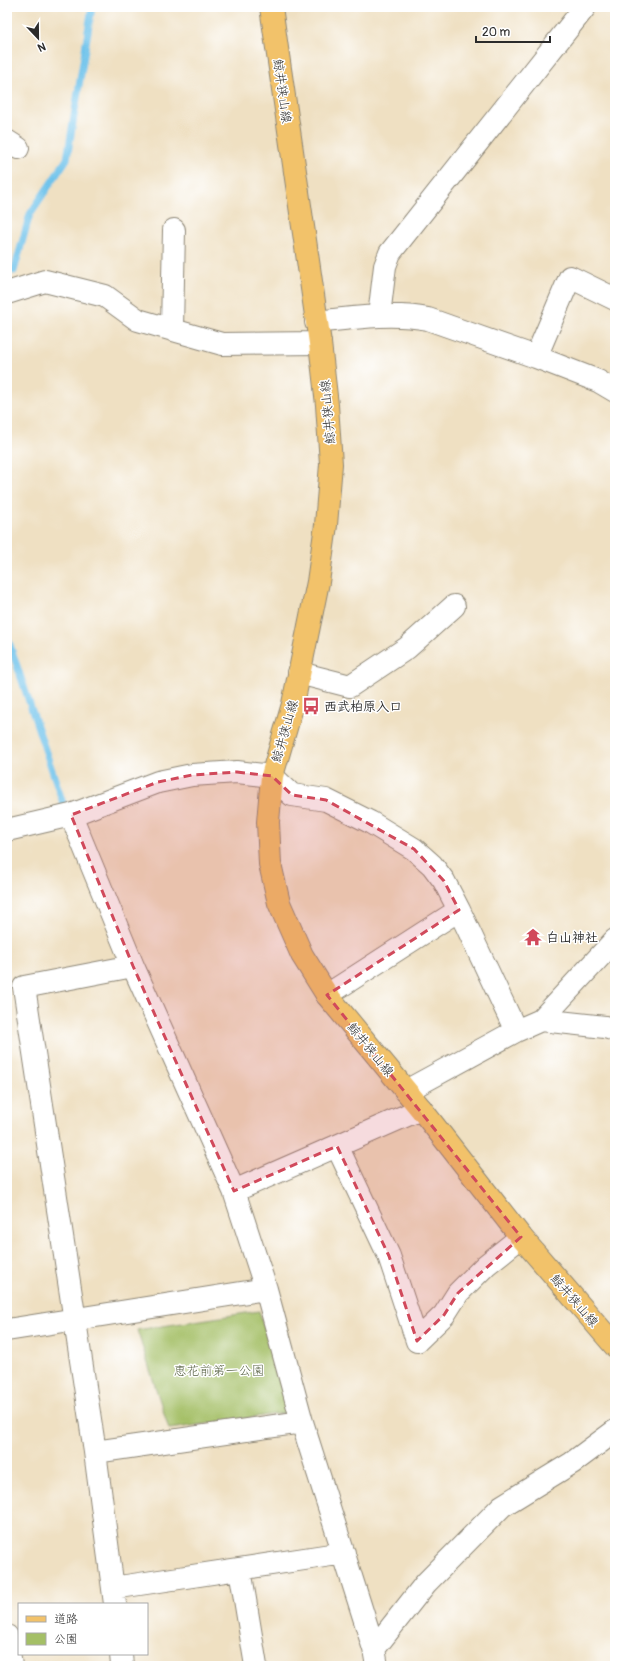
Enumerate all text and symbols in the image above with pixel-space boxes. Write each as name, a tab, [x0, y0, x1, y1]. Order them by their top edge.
north arrow	[18, 18, 58, 58]
scale bar	[476, 18, 550, 44]
text: 20 m	[482, 25, 511, 40]
text: N	[35, 39, 47, 54]
street label: 鯨井狭山線	[270, 58, 295, 125]
street label: 鯨井狭山線	[317, 378, 339, 445]
bus stop icon: 西武柏原入口	[301, 696, 321, 716]
street label: 鯨井狭山線	[268, 697, 302, 765]
place label: 西武柏原入口	[324, 699, 402, 715]
temple icon: 白山神社	[523, 927, 543, 947]
place label: 白山神社	[546, 930, 598, 946]
street label: 鯨井狭山線	[344, 1019, 398, 1081]
street label: 鯨井狭山線	[547, 1271, 602, 1331]
park label: 恵花前第一公園	[173, 1363, 265, 1379]
legend	[18, 1603, 148, 1655]
text: 道路	[54, 1612, 78, 1627]
text: 公園	[54, 1632, 78, 1647]

